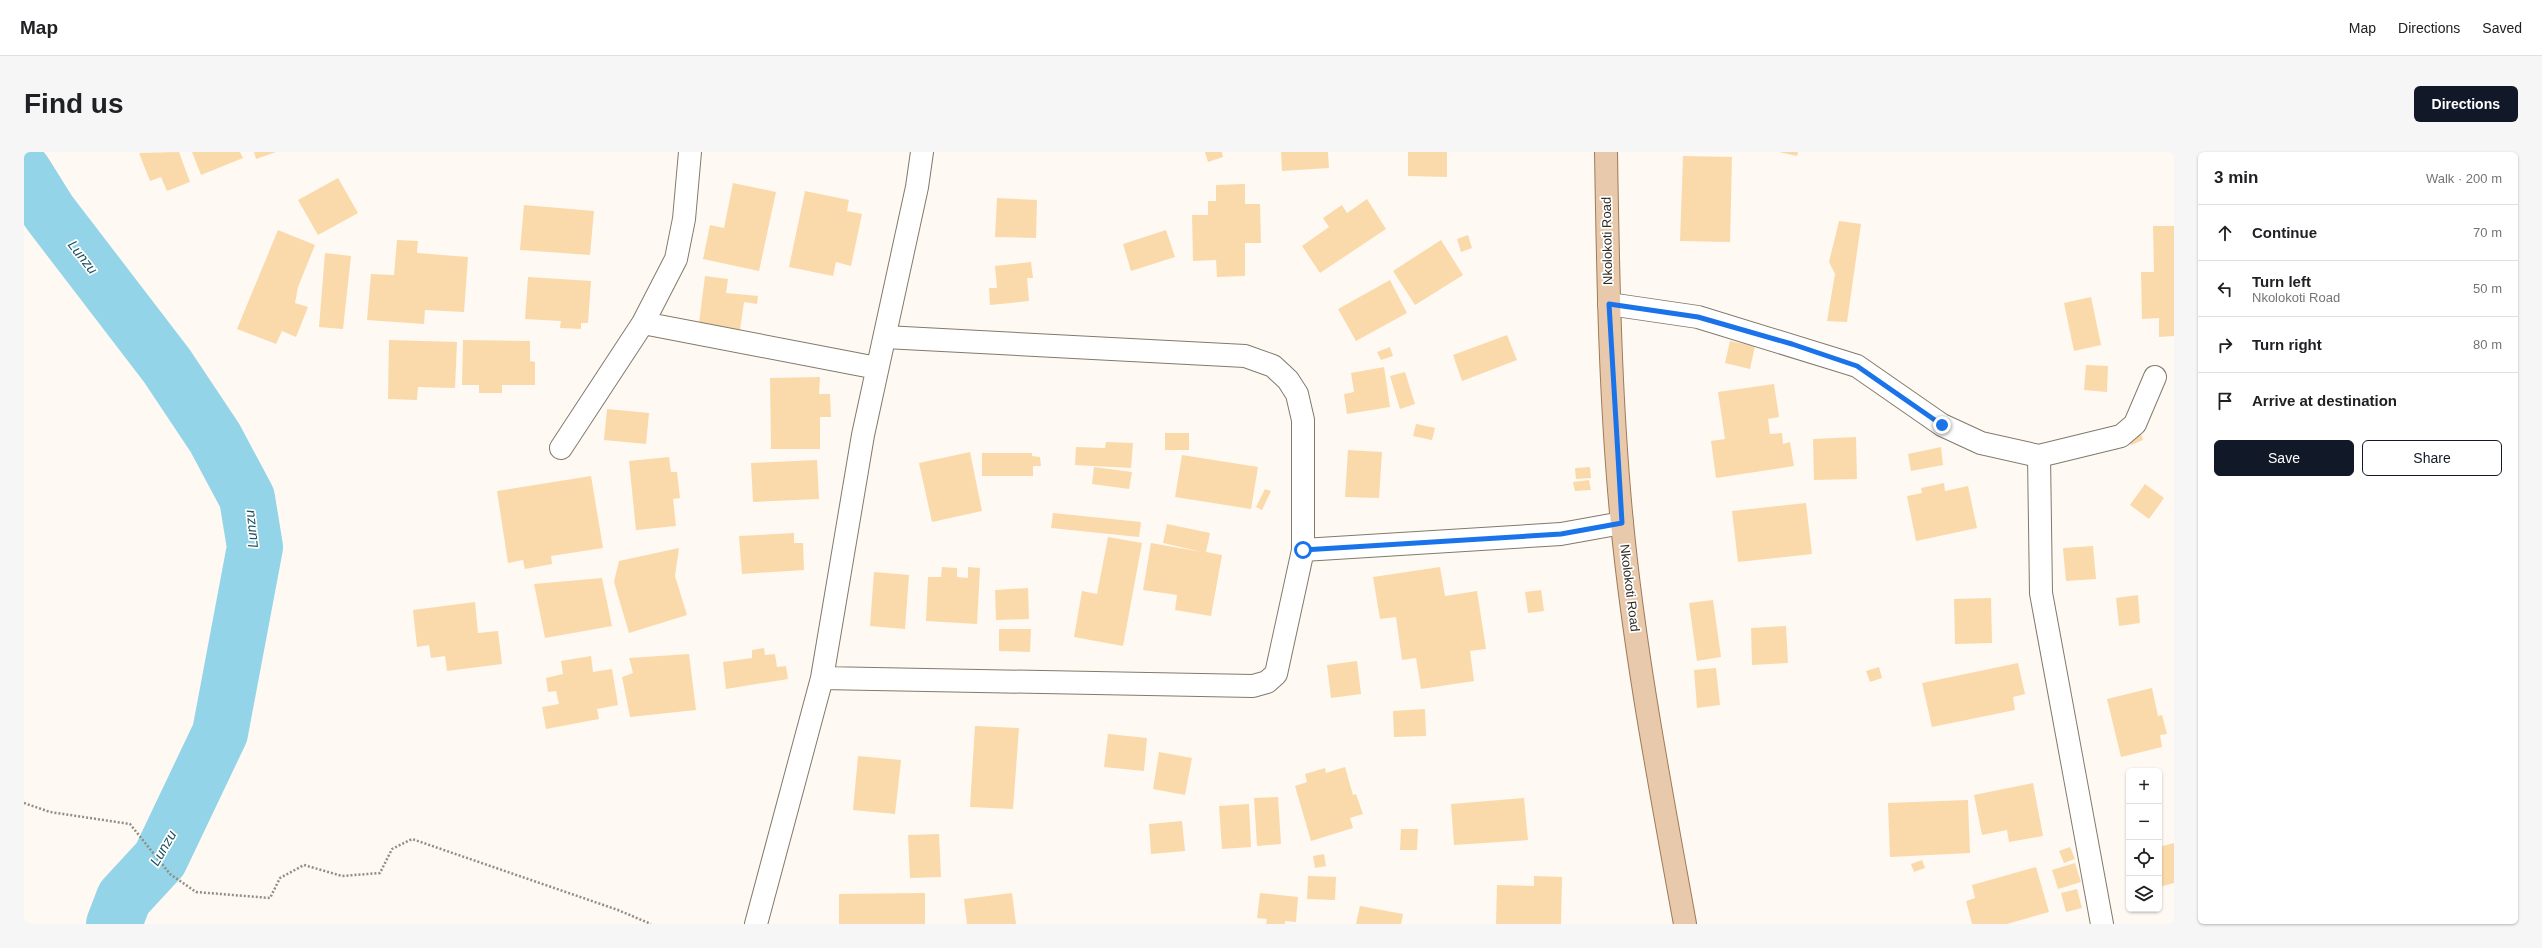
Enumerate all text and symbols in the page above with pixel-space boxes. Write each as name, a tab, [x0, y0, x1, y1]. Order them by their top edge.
text: Map	[20, 17, 58, 38]
text: Map	[2349, 20, 2376, 36]
text: Directions	[2398, 20, 2460, 36]
text: Saved	[2482, 20, 2522, 36]
button: Directions	[2414, 86, 2518, 122]
text: Find us	[24, 88, 124, 119]
text: 3 min	[2214, 168, 2258, 187]
text: Walk · 200 m	[2426, 171, 2502, 186]
street label: Nkolokoti Road	[1599, 197, 1615, 285]
icon: ahead	[2214, 222, 2236, 244]
text: Continue	[2252, 224, 2317, 241]
text: 70 m	[2473, 225, 2502, 240]
water label: Lunzu	[65, 237, 101, 277]
text: Turn left	[2252, 273, 2311, 290]
icon: left	[2214, 278, 2236, 300]
text: 50 m	[2473, 281, 2502, 296]
text: Nkolokoti Road	[2252, 290, 2340, 305]
icon: right	[2214, 334, 2236, 356]
text: Turn right	[2252, 336, 2322, 353]
text: 80 m	[2473, 337, 2502, 352]
icon: arrive	[2214, 390, 2236, 412]
text: Arrive at destination	[2252, 392, 2397, 409]
route end	[1933, 416, 1951, 434]
button: Save	[2214, 440, 2354, 476]
button: Share	[2362, 440, 2502, 476]
water label: Lunzu	[241, 509, 261, 549]
route start	[1294, 541, 1312, 559]
street label: Nkolokoti Road	[1617, 543, 1643, 633]
map controls	[2126, 768, 2162, 912]
button: +	[2126, 768, 2162, 804]
button: −	[2126, 804, 2162, 840]
water label: Lunzu	[147, 827, 180, 869]
button: locate	[2126, 840, 2162, 876]
button: layers	[2126, 876, 2162, 912]

